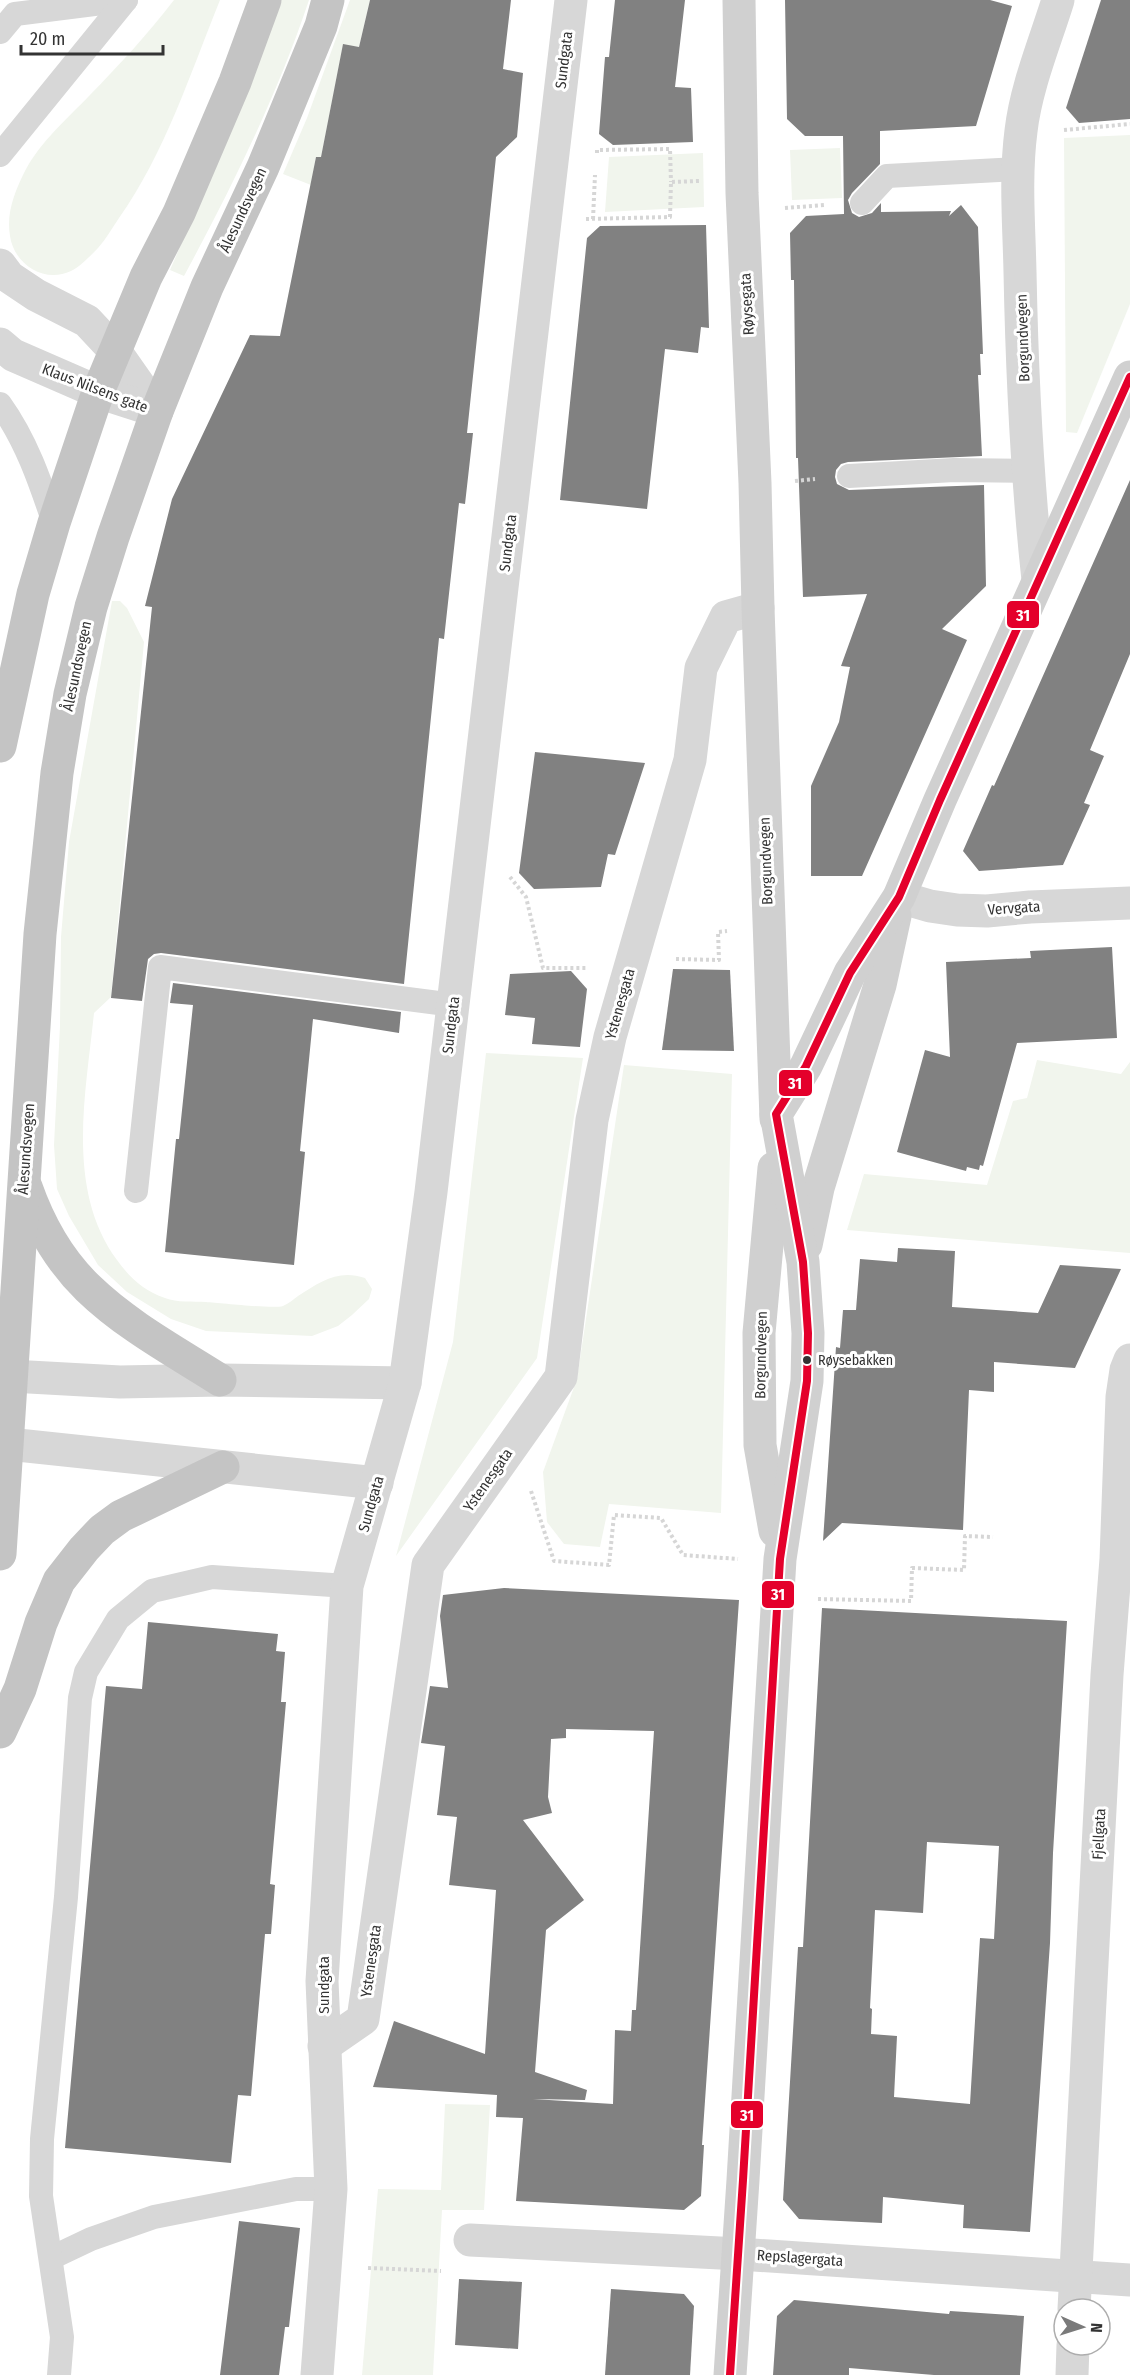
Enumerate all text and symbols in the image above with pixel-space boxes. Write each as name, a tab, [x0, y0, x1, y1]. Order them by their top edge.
scale bar	[21, 18, 164, 56]
text: 20 m	[30, 28, 65, 50]
street label: Sundgata	[552, 30, 576, 90]
street label: Ålesundsvegen	[215, 165, 271, 255]
street label: Røysegata	[736, 272, 758, 336]
street label: Borgundvegen	[1012, 294, 1034, 382]
street label: Klaus Nilsens gate	[40, 360, 150, 416]
street label: Sundgata	[496, 513, 520, 573]
line badge: 31	[1006, 600, 1040, 629]
text: 31	[1015, 606, 1030, 625]
street label: Ålesundsvegen	[59, 619, 95, 713]
street label: Borgundvegen	[755, 817, 777, 905]
street label: Vervgata	[987, 897, 1041, 919]
street label: Ystenesgata	[601, 966, 639, 1042]
street label: Sundgata	[439, 995, 463, 1055]
line badge: 31	[778, 1069, 813, 1097]
text: 31	[787, 1074, 802, 1093]
street label: Ålesundsvegen	[14, 1103, 38, 1195]
street label: Borgundvegen	[751, 1311, 771, 1399]
place label: Røysebakken	[818, 1352, 893, 1369]
marker: Røysebakken	[801, 1354, 813, 1366]
street label: Ystenesgata	[460, 1445, 516, 1515]
street label: Sundgata	[354, 1474, 388, 1534]
line badge: 31	[761, 1580, 795, 1609]
text: 31	[770, 1585, 785, 1604]
street label: Fjellgata	[1089, 1808, 1109, 1860]
street label: Ystenesgata	[357, 1924, 385, 1998]
street label: Sundgata	[315, 1956, 333, 2014]
line badge: 31	[730, 2100, 764, 2129]
text: 31	[739, 2106, 754, 2125]
street label: Repslagergata	[756, 2246, 844, 2270]
north arrow	[1052, 2297, 1112, 2357]
text: N	[1087, 2322, 1106, 2333]

